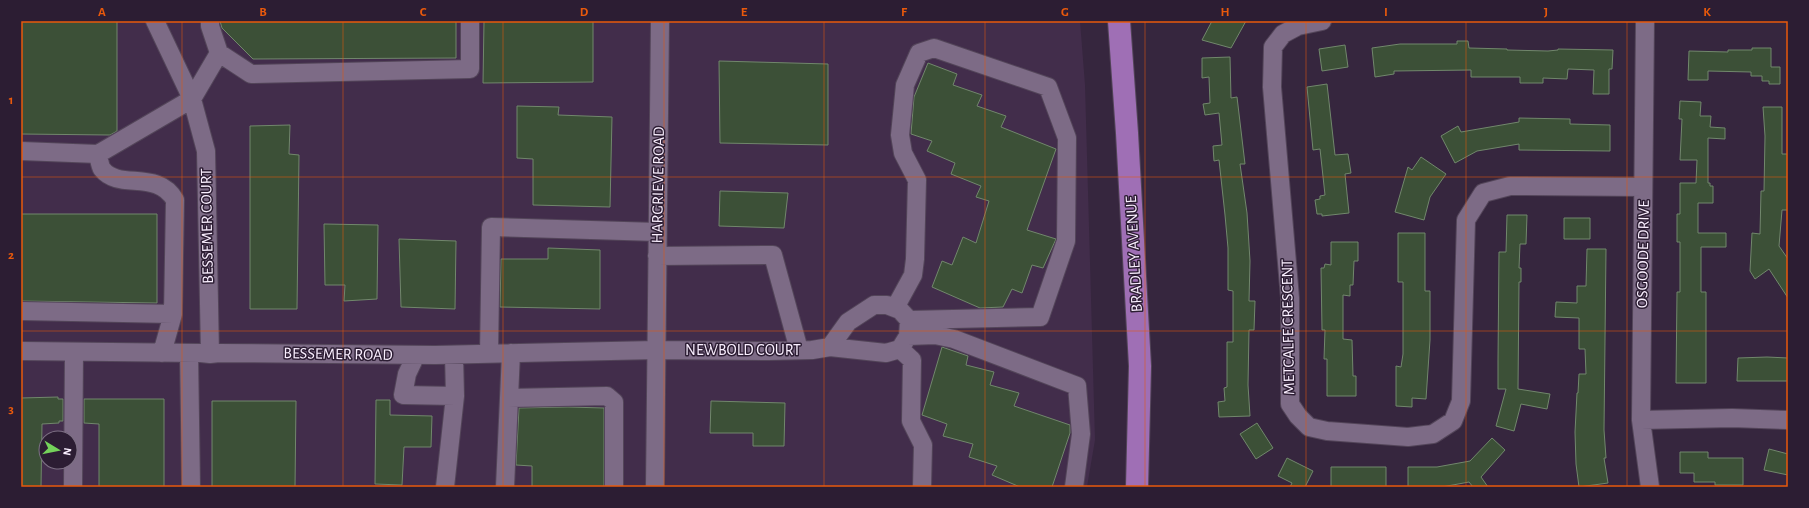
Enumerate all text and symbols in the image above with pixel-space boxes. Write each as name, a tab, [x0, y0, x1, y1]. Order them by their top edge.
text: A	[98, 6, 106, 19]
text: B	[259, 6, 267, 19]
text: C	[420, 6, 427, 19]
text: D	[580, 6, 589, 19]
text: E	[741, 6, 748, 19]
text: F	[901, 6, 908, 19]
text: G	[1061, 6, 1069, 19]
text: H	[1220, 6, 1230, 19]
text: I	[1384, 6, 1388, 19]
text: J	[1544, 6, 1548, 19]
text: K	[1703, 6, 1711, 19]
text: 1	[9, 94, 13, 107]
street label: HARGRIEVE ROAD	[649, 126, 667, 244]
street label: BESSEMER COURT	[198, 168, 216, 284]
street label: BRADLEY AVENUE	[1123, 195, 1145, 313]
street label: OSGOODE DRIVE	[1634, 199, 1652, 308]
text: 2	[8, 249, 14, 262]
street label: METCALFE CRESCENT	[1279, 259, 1297, 395]
street label: NEWBOLD COURT	[685, 342, 801, 358]
street label: BESSEMER ROAD	[283, 345, 393, 363]
text: 3	[8, 403, 14, 416]
north arrow	[38, 430, 78, 470]
text: N	[61, 447, 73, 456]

